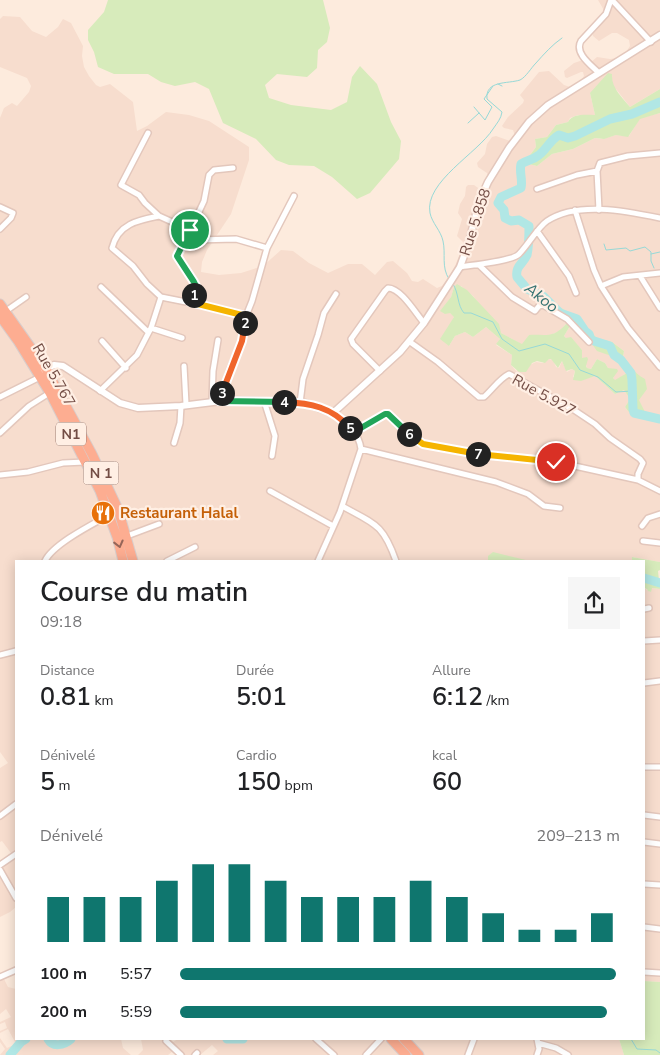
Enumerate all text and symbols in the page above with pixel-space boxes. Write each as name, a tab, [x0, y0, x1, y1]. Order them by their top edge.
street label: Rue 5.858	[455, 186, 495, 258]
pin	[169, 209, 211, 251]
icon: arrive	[176, 216, 204, 244]
water label: Akoo	[519, 277, 563, 318]
pin: 1	[182, 282, 206, 308]
text: 1	[190, 286, 199, 305]
pin: 2	[232, 310, 258, 336]
text: 2	[241, 314, 250, 333]
street label: Rue 5.767	[28, 340, 80, 410]
street label: Rue 5.927	[509, 369, 579, 421]
pin: 3	[210, 380, 234, 406]
text: 3	[218, 384, 227, 403]
pin: 4	[272, 390, 296, 414]
text: 4	[280, 393, 289, 412]
pin: 5	[338, 416, 362, 440]
text: 5	[346, 419, 355, 438]
road number: N1	[56, 422, 86, 446]
pin: 6	[396, 422, 422, 446]
text: 6	[405, 425, 414, 444]
pin	[535, 441, 577, 483]
pin: 7	[466, 442, 490, 466]
text: 7	[474, 445, 483, 464]
icon: check	[542, 448, 570, 476]
road number: N 1	[84, 462, 118, 484]
restaurant icon: Restaurant Halal	[90, 500, 116, 526]
place label: Restaurant Halal	[120, 503, 239, 523]
one-way arrow	[113, 540, 124, 549]
text: Course du matin	[40, 573, 248, 611]
button: share	[568, 577, 620, 629]
text: 09:18	[40, 611, 82, 633]
text: Distance	[40, 661, 94, 680]
text: Durée	[236, 661, 274, 680]
text: Allure	[432, 661, 471, 680]
text: 0.81	[40, 680, 91, 714]
text: 5:01	[236, 680, 287, 714]
text: 6:12	[432, 680, 483, 714]
text: km	[91, 691, 114, 710]
text: /km	[483, 691, 509, 710]
text: Dénivelé	[40, 746, 95, 765]
text: Cardio	[236, 746, 277, 765]
text: kcal	[432, 746, 457, 765]
text: 5	[40, 765, 55, 799]
text: 150	[236, 765, 281, 799]
text: 60	[432, 765, 462, 799]
text: m	[55, 776, 71, 795]
text: bpm	[281, 776, 313, 795]
text: Dénivelé	[40, 825, 103, 847]
text: 209–213 m	[537, 825, 620, 847]
text: 100 m	[40, 963, 87, 985]
text: 5:57	[120, 963, 152, 985]
text: 200 m	[40, 1001, 87, 1023]
text: 5:59	[120, 1001, 152, 1023]

